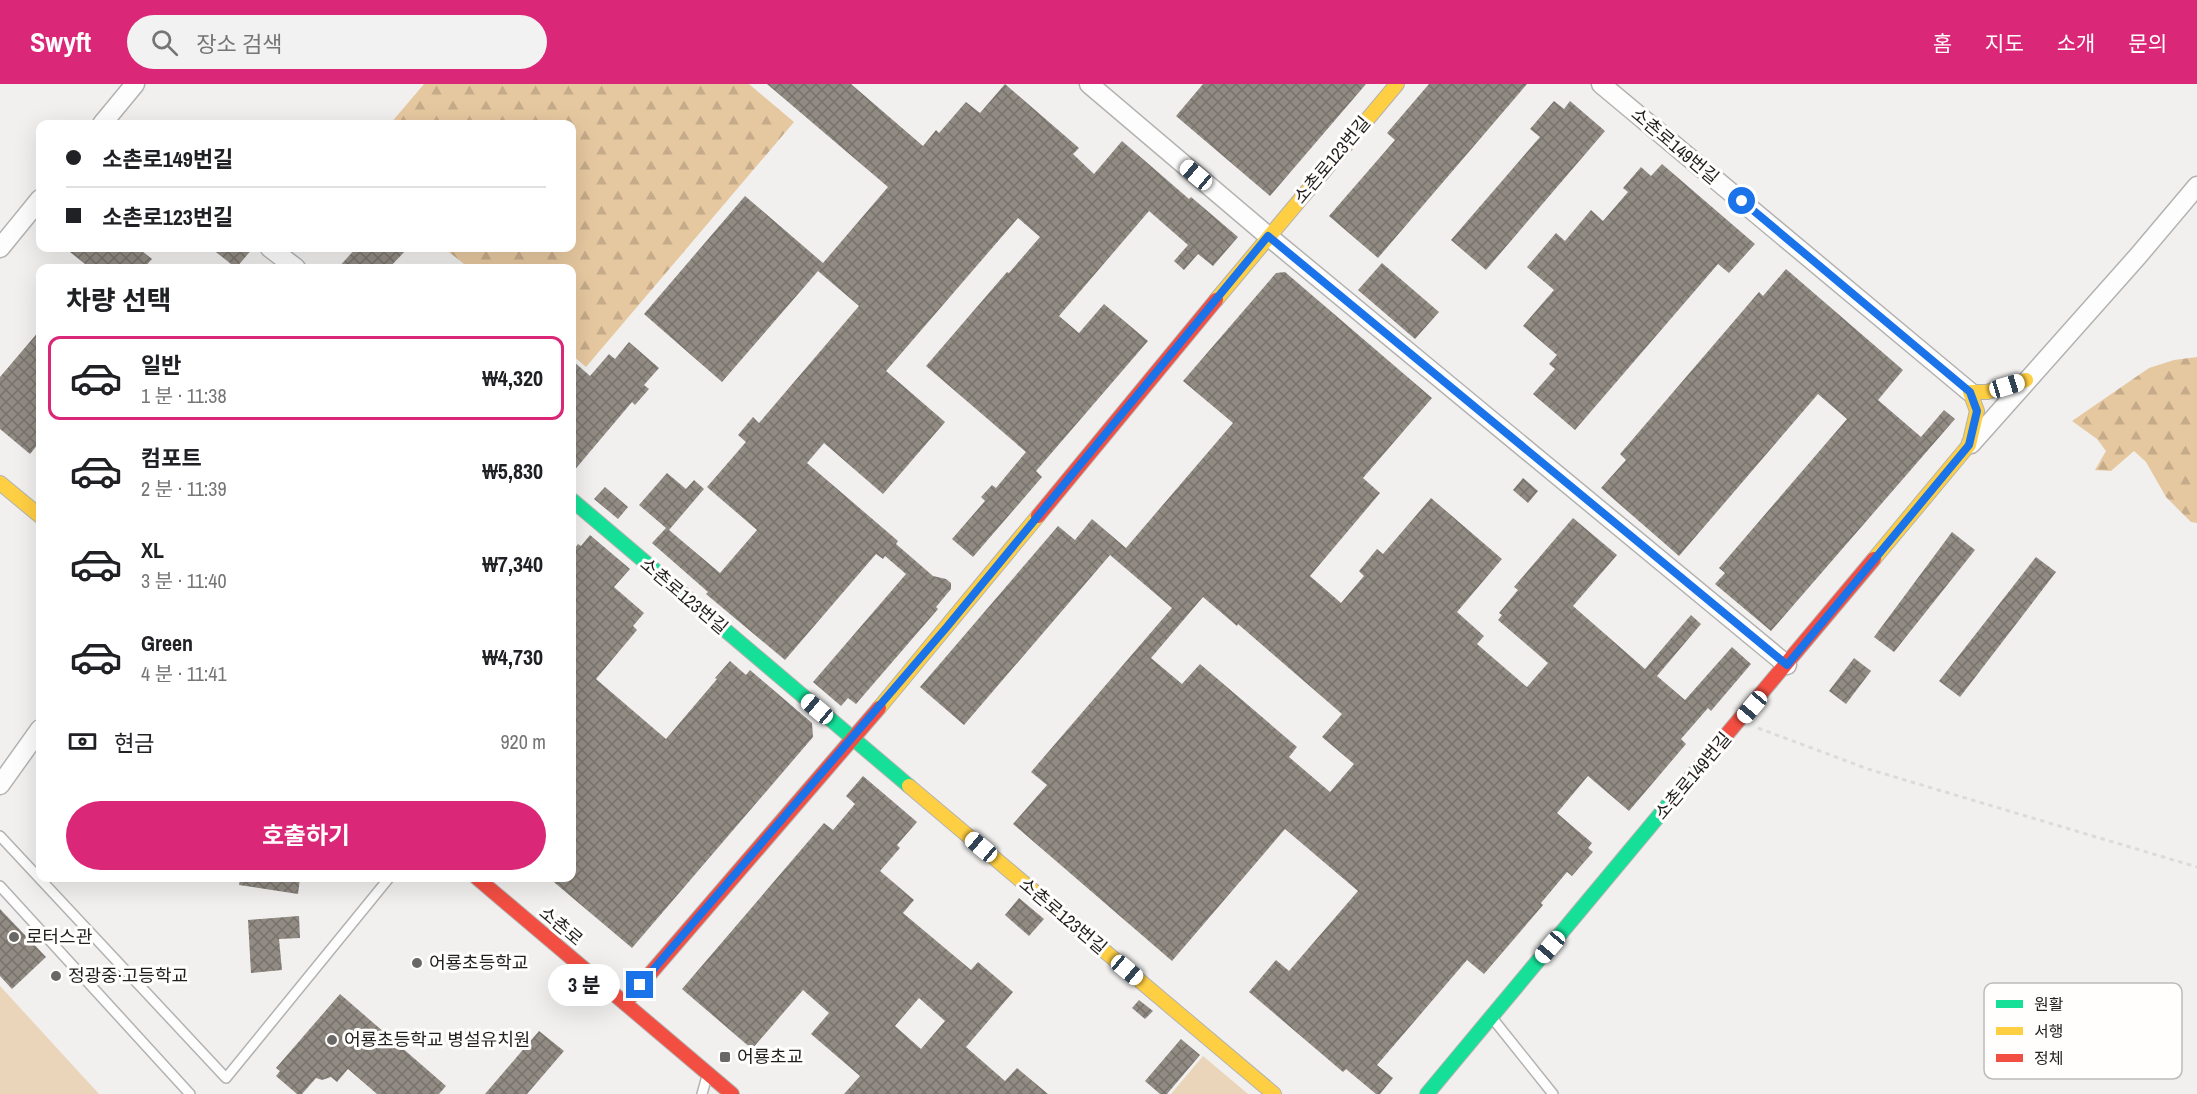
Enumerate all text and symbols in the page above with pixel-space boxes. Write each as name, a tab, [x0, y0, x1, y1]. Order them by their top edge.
search box	[127, 15, 547, 69]
text: Swyft	[30, 23, 91, 61]
icon: search	[148, 26, 181, 59]
text: 장소 검색	[196, 29, 282, 59]
text: 홈	[1933, 29, 1952, 58]
text: 지도	[1985, 29, 2024, 58]
text: 소개	[2057, 29, 2095, 58]
text: 문의	[2128, 29, 2167, 58]
street label: 소촌로149번길	[1626, 102, 1725, 190]
street label: 소촌로123번길	[1288, 110, 1376, 209]
text: 소촌로149번길	[102, 144, 233, 174]
car	[1176, 157, 1216, 193]
route start	[1728, 187, 1755, 214]
text: 소촌로123번길	[102, 202, 233, 232]
text: 차량 선택	[66, 282, 172, 318]
text: 일반	[141, 350, 181, 380]
icon: car	[69, 351, 123, 405]
text: ₩4,320	[482, 363, 543, 393]
car	[1987, 372, 2027, 400]
text: 1 분 · 11:38	[141, 382, 227, 409]
text: 컴포트	[141, 443, 202, 473]
icon: car	[69, 444, 123, 498]
text: ₩5,830	[482, 456, 543, 486]
text: 2 분 · 11:39	[141, 475, 227, 502]
text: XL	[141, 535, 164, 565]
icon: car	[69, 537, 123, 591]
text: ₩7,340	[482, 549, 543, 579]
street label: 소촌로123번길	[635, 552, 734, 640]
text: 3 분 · 11:40	[141, 567, 227, 594]
text: Green	[141, 628, 193, 658]
icon: car	[69, 630, 123, 684]
text: ₩4,730	[482, 642, 543, 672]
text: 4 분 · 11:41	[141, 660, 227, 687]
car	[1734, 687, 1770, 727]
car	[797, 691, 837, 727]
icon: cash	[66, 725, 99, 758]
street label: 소촌로149번길	[1649, 726, 1737, 825]
text: 현금	[114, 728, 154, 758]
text: 920 m	[500, 728, 546, 755]
button: 호출하기	[66, 801, 546, 870]
car	[961, 829, 1001, 865]
street label: 소촌로123번길	[1014, 872, 1113, 960]
street label: 소촌로	[534, 900, 588, 951]
place label: 로터스관	[26, 924, 93, 949]
car	[1532, 927, 1568, 967]
marker: 로터스관	[7, 930, 21, 944]
place label: 어룡초등학교	[429, 950, 528, 975]
car	[1107, 952, 1147, 988]
marker: 어룡초등학교	[410, 956, 424, 970]
place label: 정광중·고등학교	[68, 963, 188, 988]
callout: 3 분	[547, 964, 619, 1006]
marker: 정광중·고등학교	[49, 969, 63, 983]
text: 3 분	[568, 971, 600, 998]
route end	[626, 971, 653, 998]
legend	[1984, 983, 2182, 1079]
text: 원활	[2034, 993, 2064, 1015]
text: 서행	[2034, 1020, 2063, 1042]
place label: 어룡초등학교 병설유치원	[344, 1027, 530, 1052]
marker: 어룡초등학교 병설유치원	[325, 1033, 339, 1047]
place label: 어룡초교	[737, 1044, 803, 1069]
text: 정체	[2034, 1047, 2063, 1069]
marker: 어룡초교	[718, 1050, 732, 1064]

